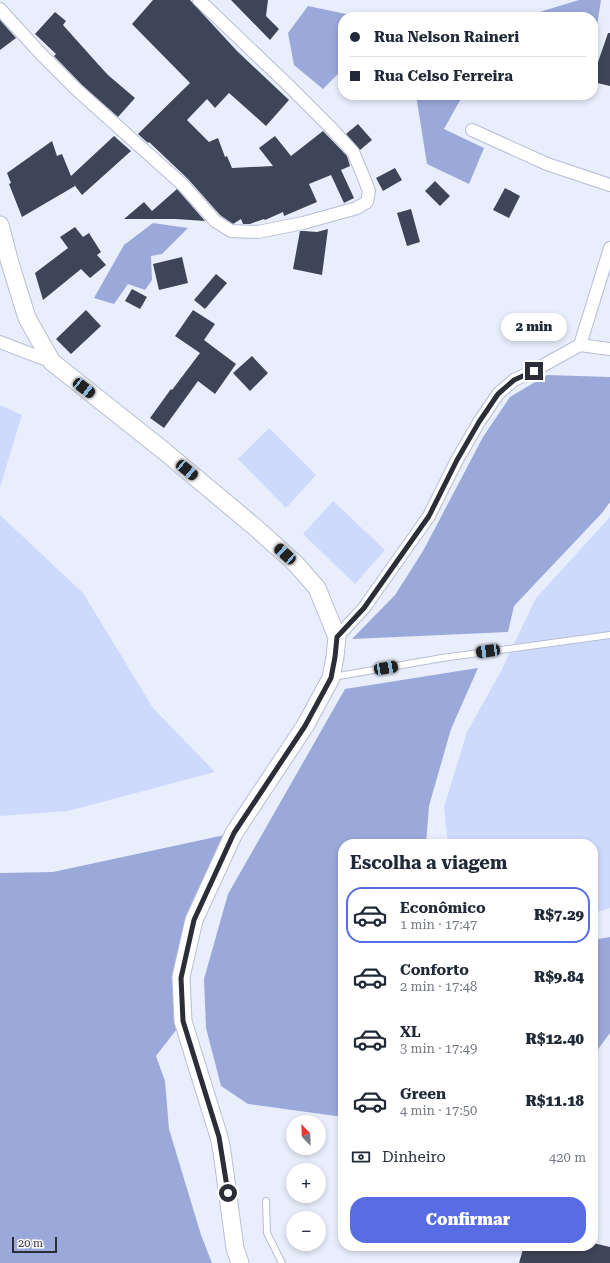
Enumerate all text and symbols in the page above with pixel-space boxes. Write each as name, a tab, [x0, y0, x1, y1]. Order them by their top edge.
text: Rua Nelson Raineri	[374, 28, 519, 46]
text: Rua Celso Ferreira	[374, 67, 513, 85]
callout: 2 min	[501, 313, 567, 341]
text: 2 min	[516, 319, 552, 334]
route end	[525, 362, 543, 380]
car	[71, 376, 97, 400]
car	[174, 458, 200, 482]
car	[272, 542, 298, 566]
car	[475, 643, 501, 659]
car	[373, 660, 399, 676]
text: Escolha a viagem	[350, 852, 507, 873]
icon: car	[352, 897, 388, 933]
text: Econômico	[400, 899, 486, 917]
text: R$7.29	[534, 906, 584, 924]
text: 1 min · 17:47	[400, 917, 477, 932]
icon: car	[352, 959, 388, 995]
text: Conforto	[400, 961, 469, 979]
text: R$9.84	[534, 968, 584, 986]
text: 2 min · 17:48	[400, 979, 477, 994]
icon: car	[352, 1021, 388, 1057]
text: XL	[400, 1023, 421, 1041]
text: R$12.40	[526, 1030, 584, 1048]
text: 3 min · 17:49	[400, 1041, 477, 1056]
icon: car	[352, 1083, 388, 1119]
text: Green	[400, 1085, 446, 1103]
text: R$11.18	[526, 1092, 584, 1110]
text: 4 min · 17:50	[400, 1103, 477, 1118]
north arrow	[286, 1115, 326, 1155]
map controls	[286, 1115, 326, 1251]
icon: cash	[350, 1146, 372, 1168]
text: Dinheiro	[382, 1148, 446, 1166]
text: 420 m	[549, 1150, 586, 1165]
button: +	[286, 1163, 326, 1203]
route start	[219, 1184, 237, 1202]
button: Confirmar	[350, 1197, 586, 1243]
button: −	[286, 1211, 326, 1251]
scale bar	[12, 1235, 57, 1254]
text: 20 m	[18, 1237, 43, 1250]

